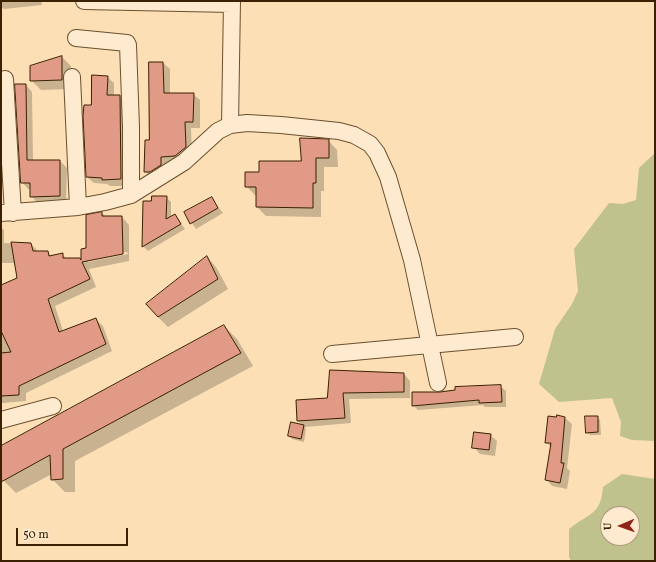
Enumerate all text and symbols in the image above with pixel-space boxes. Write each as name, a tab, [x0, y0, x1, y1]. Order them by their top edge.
north arrow	[600, 506, 640, 546]
scale bar	[18, 520, 130, 546]
text: U	[601, 522, 616, 530]
text: 50 m	[23, 527, 49, 543]

